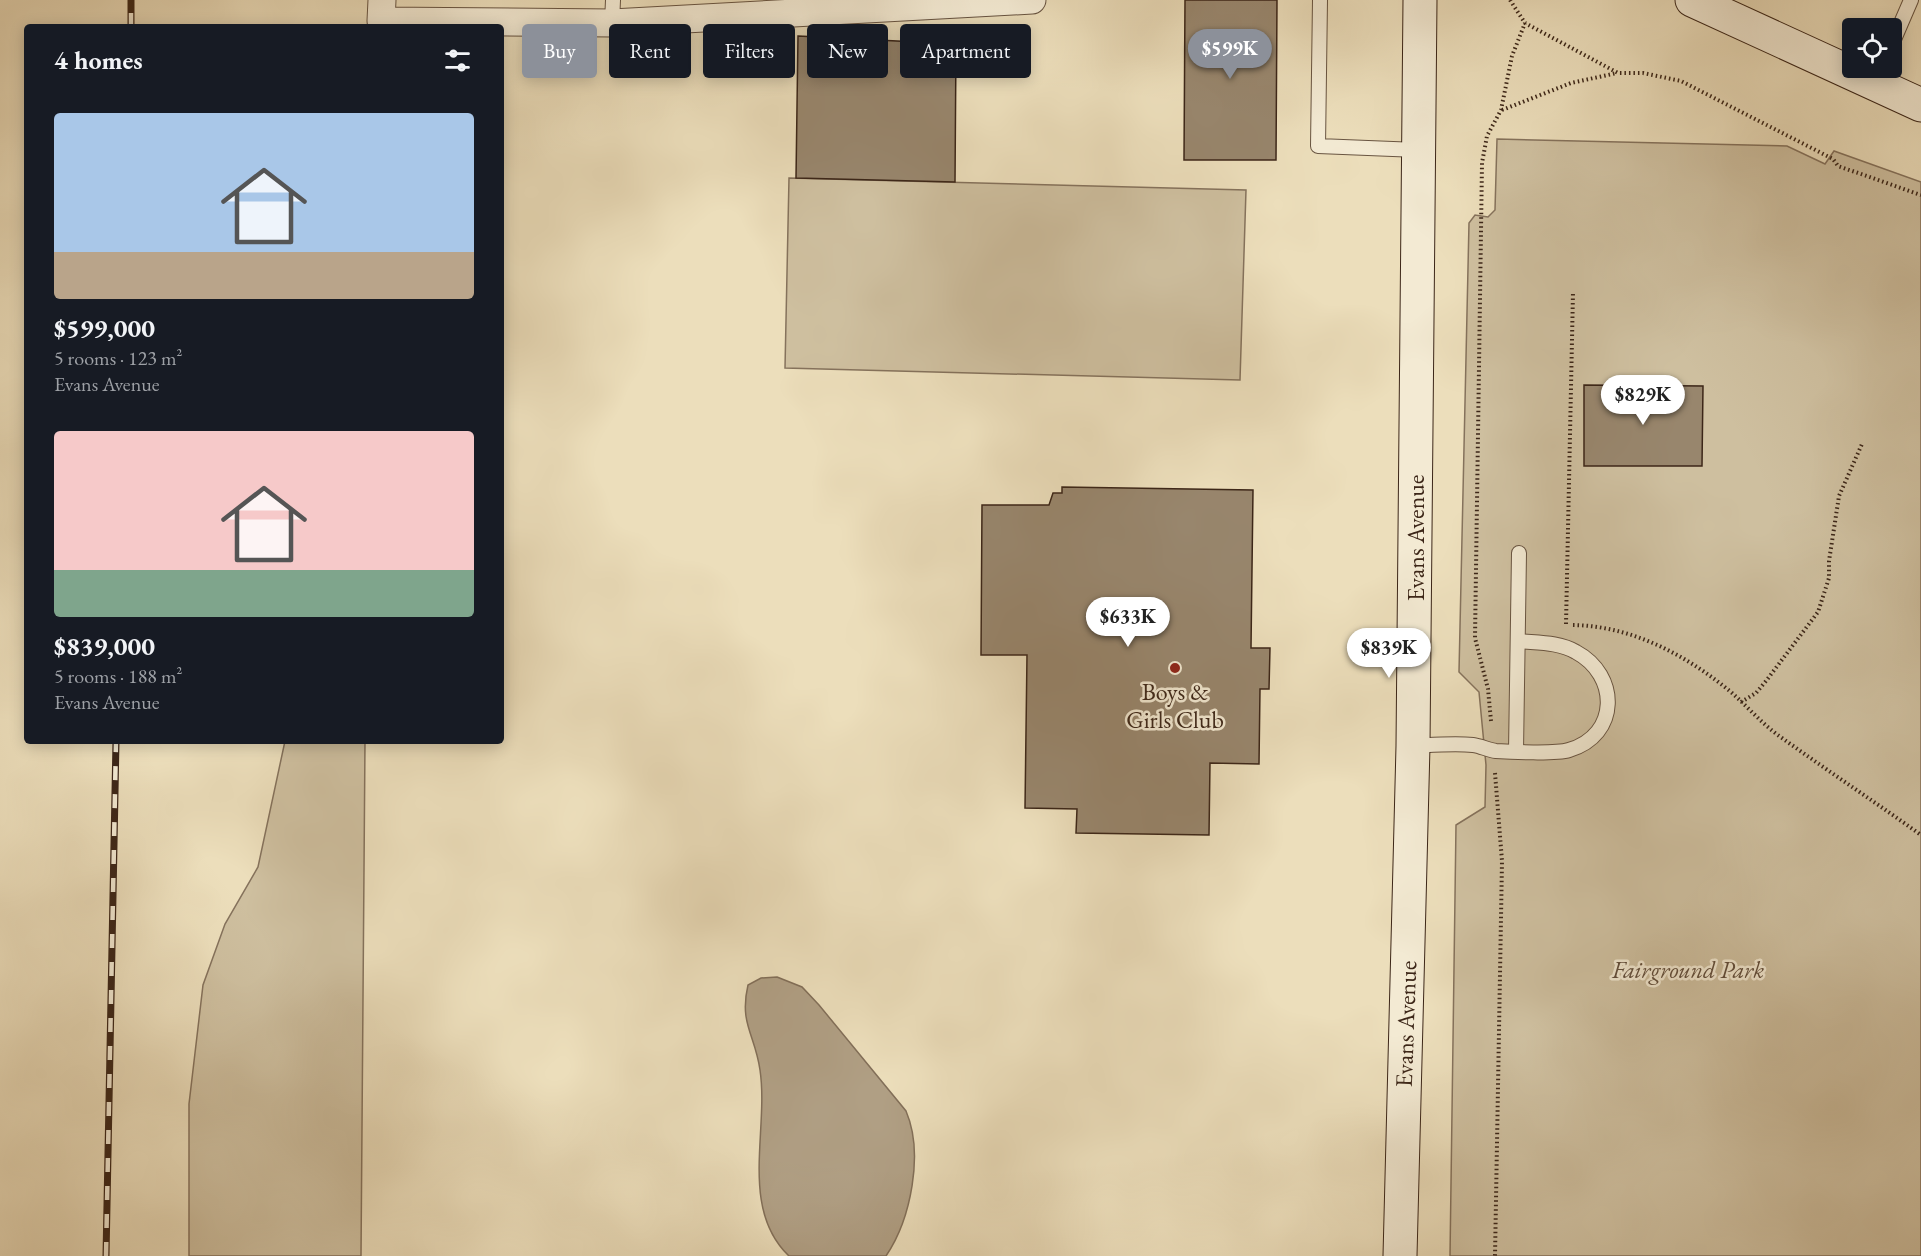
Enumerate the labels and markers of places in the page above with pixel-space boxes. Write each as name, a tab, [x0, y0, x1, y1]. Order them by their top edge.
pin: $599K	[1188, 29, 1272, 80]
pin: $829K	[1601, 375, 1685, 426]
pin: $633K	[1086, 597, 1170, 648]
pin: $839K	[1347, 628, 1431, 679]
marker: Boys & Girls Club	[1168, 661, 1182, 675]
place label: Boys & Girls Club	[1126, 676, 1224, 735]

